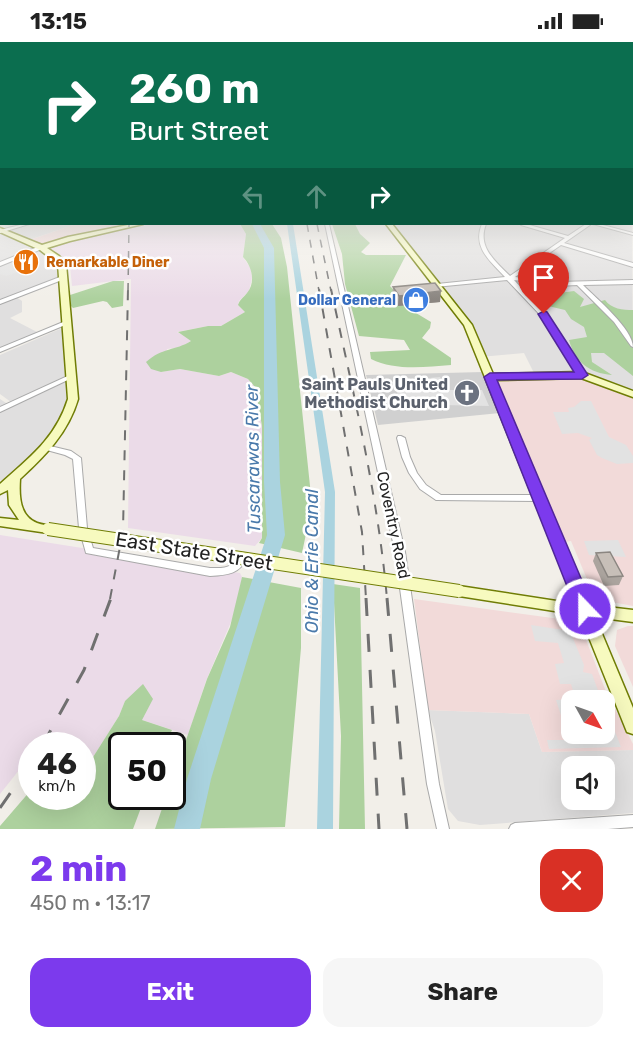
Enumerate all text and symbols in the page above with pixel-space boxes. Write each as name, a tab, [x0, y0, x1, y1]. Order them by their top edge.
text: 13:15	[30, 8, 87, 35]
text: 260 m	[129, 64, 260, 114]
icon: right	[30, 66, 108, 144]
text: Burt Street	[129, 115, 269, 147]
icon: left	[237, 180, 270, 213]
icon: ahead	[300, 180, 333, 213]
icon: right	[363, 180, 396, 213]
restaurant icon: Remarkable Diner	[11, 247, 41, 277]
pin	[518, 252, 569, 314]
place label: Remarkable Diner	[46, 254, 170, 271]
icon: arrive	[527, 261, 560, 294]
shop icon: Dollar General	[401, 285, 431, 315]
place label: Dollar General	[298, 292, 396, 309]
place label: Saint Pauls United Methodist Church	[302, 375, 448, 412]
church icon: Saint Pauls United Methodist Church	[452, 378, 482, 408]
water label: Tuscarawas River	[241, 383, 265, 533]
street label: Coventry Road	[373, 470, 414, 581]
water label: Ohio & Erie Canal	[301, 488, 323, 633]
street label: East State Street	[114, 527, 275, 575]
position arrow	[553, 577, 617, 641]
north arrow	[561, 690, 615, 744]
map controls	[561, 690, 615, 810]
speed limit sign: 50	[108, 732, 186, 810]
text: 46	[37, 746, 77, 782]
button: sound	[561, 756, 615, 810]
text: km/h	[38, 777, 76, 795]
text: 2 min	[30, 847, 128, 890]
button: close	[540, 849, 603, 912]
text: 450 m · 13:17	[30, 891, 151, 915]
button: Exit	[30, 958, 311, 1027]
button: Share	[323, 958, 603, 1027]

